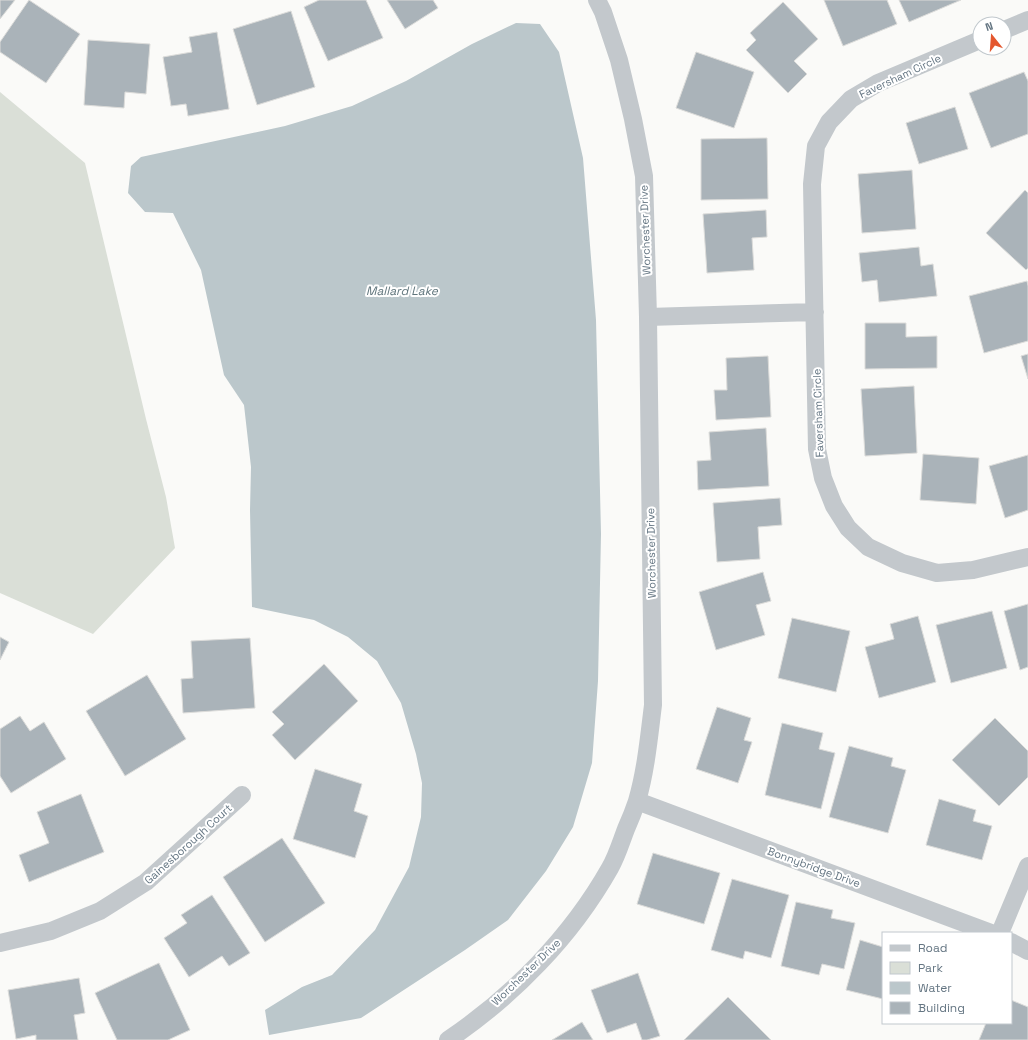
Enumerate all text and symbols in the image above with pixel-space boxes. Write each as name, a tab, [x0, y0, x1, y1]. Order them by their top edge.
north arrow	[972, 16, 1012, 56]
text: N	[984, 19, 995, 34]
street label: Faversham Circle	[857, 51, 943, 101]
street label: Worchester Drive	[636, 185, 654, 275]
water label: Mallard Lake	[366, 283, 439, 299]
street label: Faversham Circle	[809, 368, 827, 458]
street label: Worchester Drive	[643, 508, 659, 598]
street label: Gainesborough Court	[141, 801, 235, 887]
street label: Bonnybridge Drive	[766, 844, 862, 890]
legend	[882, 932, 1012, 1024]
street label: Worchester Drive	[489, 936, 563, 1008]
text: Road	[918, 940, 947, 956]
text: Park	[918, 960, 943, 976]
text: Water	[918, 980, 952, 996]
text: Building	[918, 1000, 965, 1016]

